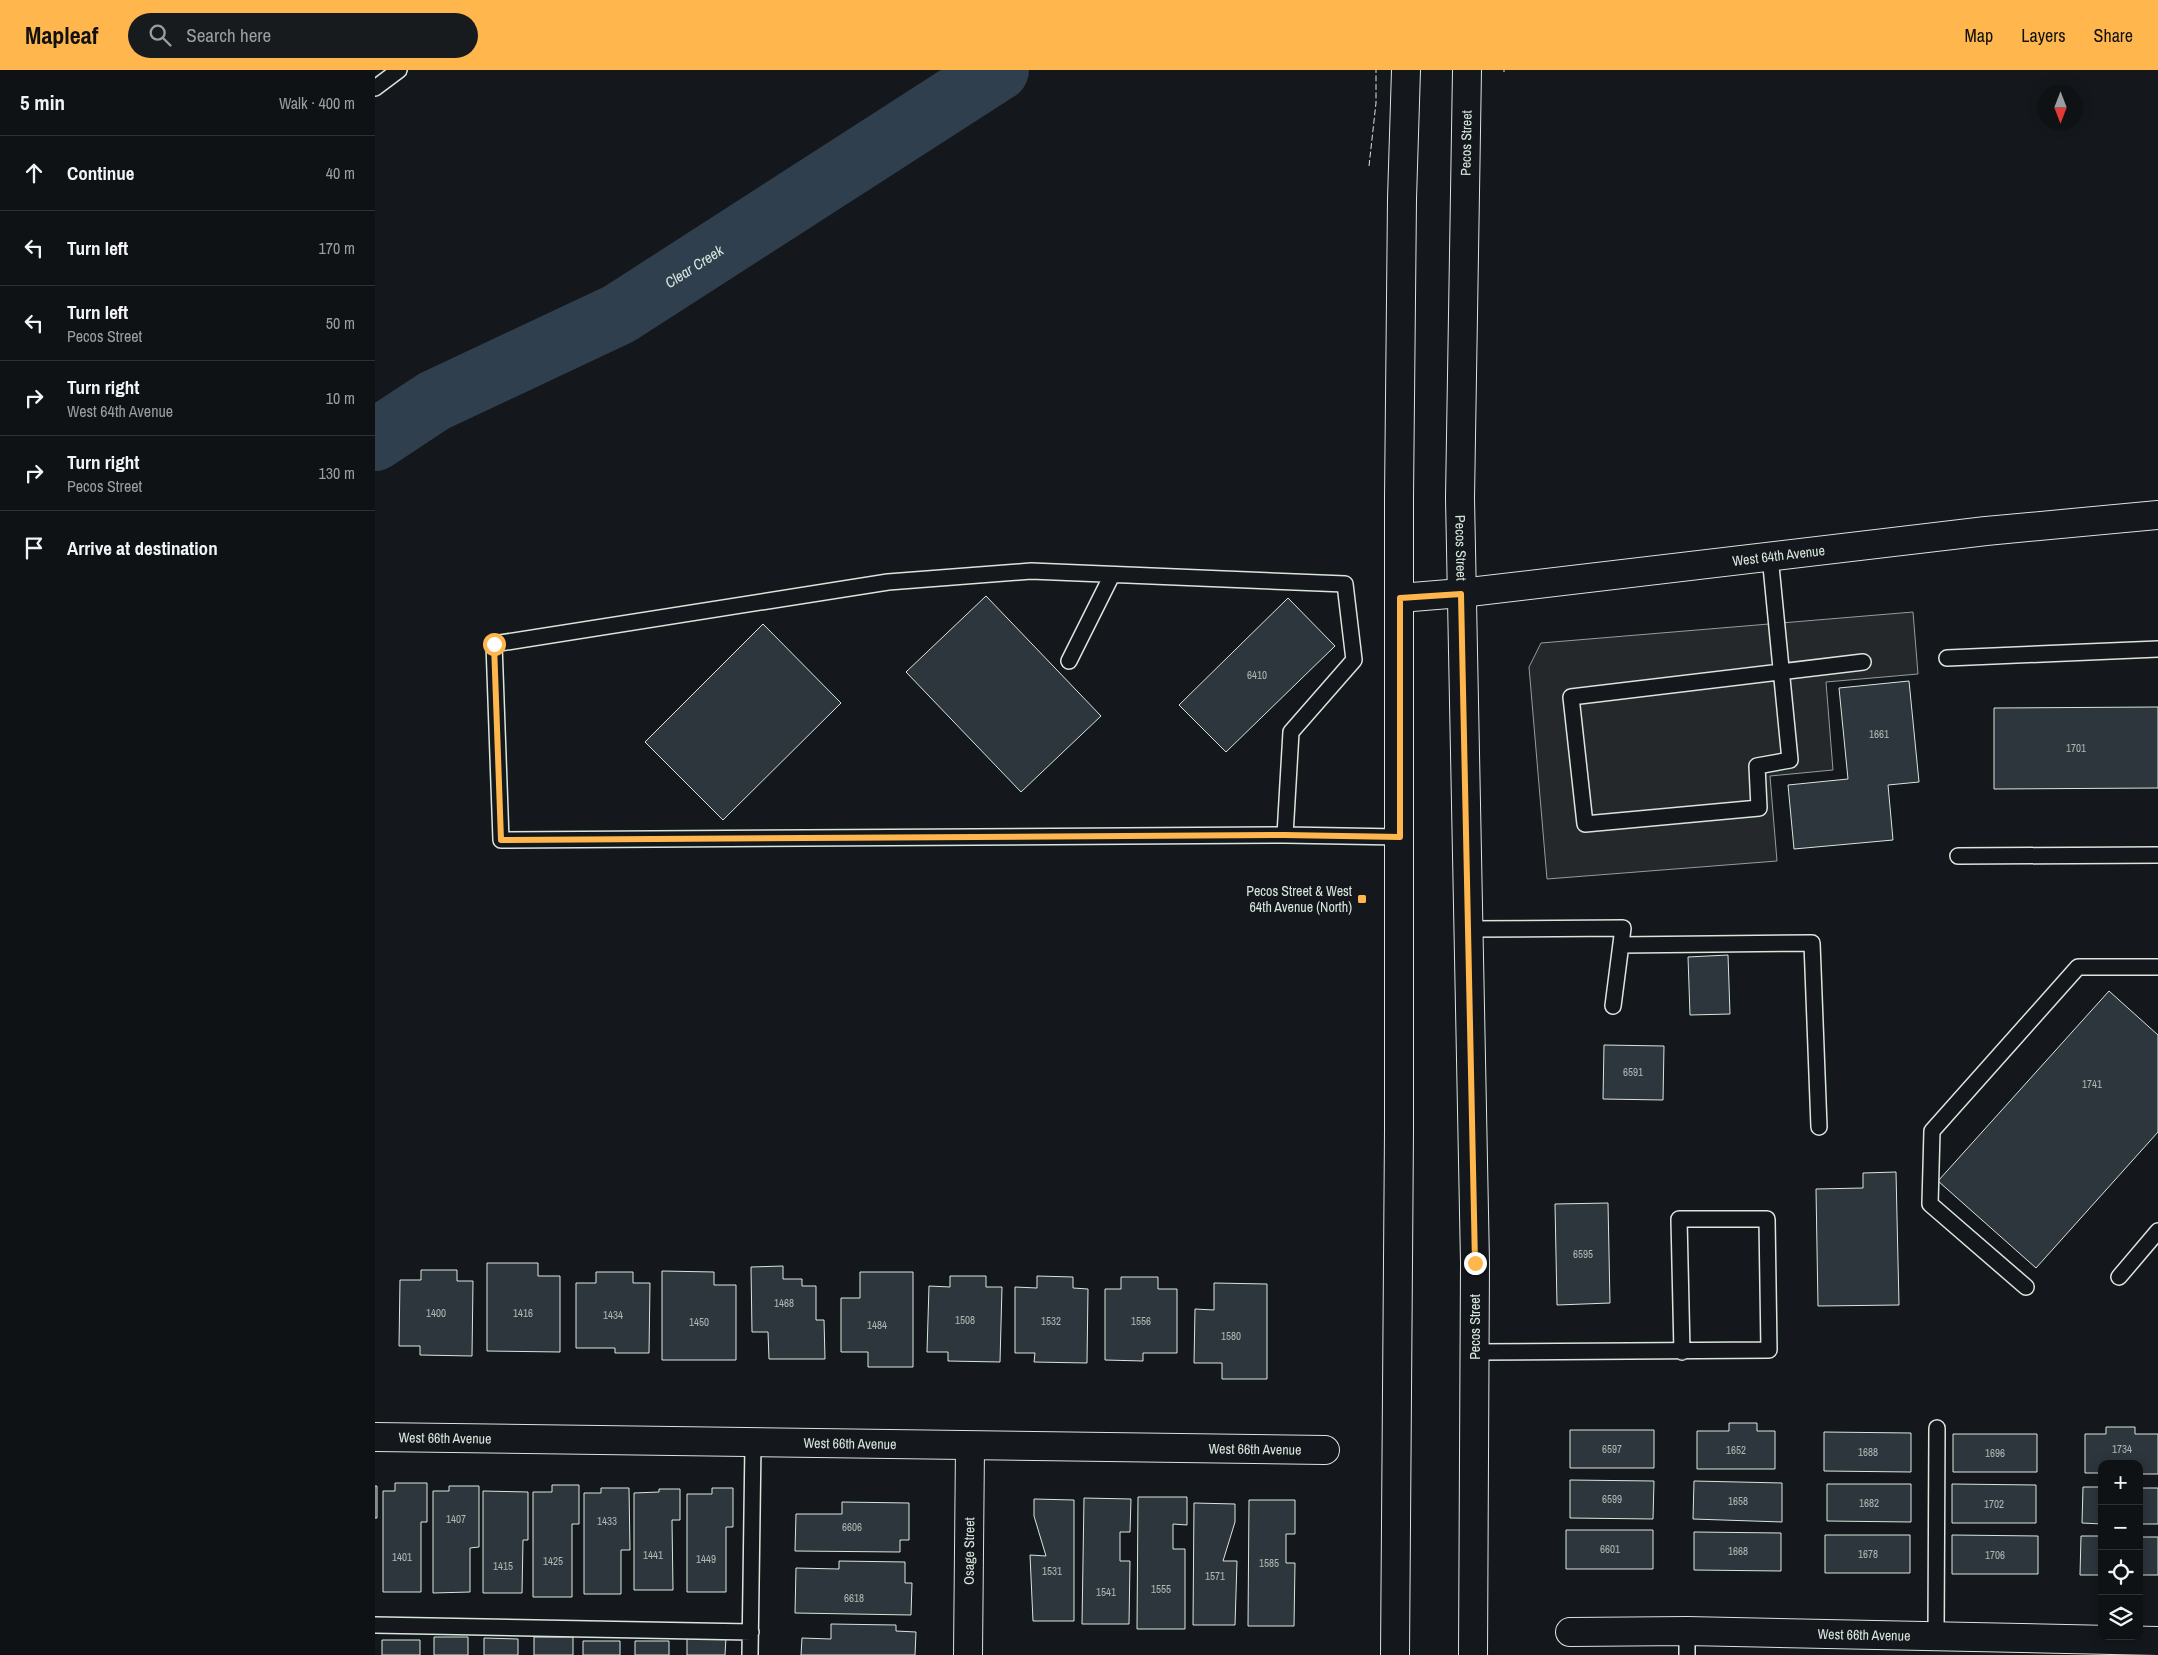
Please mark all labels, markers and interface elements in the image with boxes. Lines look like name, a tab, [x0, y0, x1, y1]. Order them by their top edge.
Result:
search box	[128, 13, 478, 58]
text: Mapleaf	[25, 19, 98, 51]
icon: search	[146, 21, 174, 49]
text: Search here	[186, 22, 271, 48]
text: Map	[1965, 23, 1993, 48]
text: Layers	[2021, 23, 2066, 48]
text: Share	[2094, 23, 2133, 48]
north arrow	[2038, 85, 2083, 130]
text: 5 min	[20, 88, 65, 117]
text: Walk · 400 m	[279, 92, 355, 114]
street label: Pecos Street	[1456, 110, 1476, 176]
icon: ahead	[20, 159, 48, 187]
text: Continue	[67, 160, 135, 186]
text: 40 m	[326, 162, 355, 184]
icon: left	[20, 234, 48, 262]
text: Turn left	[67, 235, 128, 261]
text: 170 m	[319, 237, 355, 259]
water label: Clear Creek	[660, 239, 728, 293]
text: Turn left	[67, 299, 128, 325]
icon: left	[20, 309, 48, 337]
text: 50 m	[326, 312, 355, 334]
text: Pecos Street	[67, 325, 142, 347]
text: Turn right	[67, 374, 139, 400]
icon: right	[20, 384, 48, 412]
text: 10 m	[326, 387, 355, 409]
text: West 64th Avenue	[67, 400, 173, 422]
text: Turn right	[67, 449, 139, 475]
icon: right	[20, 459, 48, 487]
text: 130 m	[319, 462, 355, 484]
text: Pecos Street	[67, 475, 142, 497]
street label: Pecos Street	[1451, 515, 1471, 581]
icon: arrive	[20, 534, 48, 562]
text: Arrive at destination	[67, 535, 218, 561]
street label: West 64th Avenue	[1731, 541, 1826, 570]
route start	[483, 633, 506, 656]
house number: 6410	[1247, 668, 1267, 682]
house number: 1661	[1869, 727, 1889, 741]
house number: 1701	[2066, 741, 2086, 755]
place label: Pecos Street & West 64th Avenue (North)	[1246, 882, 1352, 916]
marker: Pecos Street & West 64th Avenue (North)	[1356, 893, 1368, 905]
house number: 6591	[1623, 1065, 1643, 1079]
house number: 1741	[2082, 1077, 2102, 1091]
house number: 6595	[1573, 1247, 1593, 1261]
route end	[1464, 1252, 1487, 1275]
street label: Pecos Street	[1466, 1294, 1484, 1360]
house number: 1468	[774, 1296, 794, 1310]
house number: 1400	[426, 1306, 446, 1320]
house number: 1416	[513, 1306, 533, 1320]
house number: 1434	[603, 1308, 623, 1322]
house number: 1508	[955, 1313, 975, 1327]
house number: 1532	[1041, 1314, 1061, 1328]
house number: 1556	[1131, 1314, 1151, 1328]
house number: 1450	[689, 1315, 709, 1329]
house number: 1484	[867, 1318, 887, 1332]
house number: 1580	[1221, 1329, 1241, 1343]
street label: West 66th Avenue	[398, 1428, 492, 1448]
street label: West 66th Avenue	[803, 1434, 897, 1453]
street label: West 66th Avenue	[1208, 1439, 1301, 1459]
house number: 6597	[1602, 1442, 1622, 1456]
house number: 1734	[2112, 1442, 2132, 1456]
house number: 1652	[1726, 1443, 1746, 1457]
house number: 1688	[1858, 1445, 1878, 1459]
house number: 1696	[1985, 1446, 2005, 1460]
map controls	[2098, 1460, 2143, 1640]
button: +	[2098, 1460, 2143, 1505]
house number: 6599	[1602, 1492, 1622, 1506]
house number: 1658	[1728, 1494, 1748, 1508]
house number: 1682	[1859, 1496, 1879, 1510]
house number: 1702	[1984, 1497, 2004, 1511]
button: −	[2098, 1505, 2143, 1550]
house number: 1407	[446, 1512, 466, 1526]
house number: 1433	[597, 1514, 617, 1528]
street label: Osage Street	[960, 1517, 978, 1585]
house number: 6606	[842, 1520, 862, 1534]
house number: 6601	[1600, 1542, 1620, 1556]
house number: 1668	[1728, 1544, 1748, 1558]
house number: 1678	[1858, 1547, 1878, 1561]
house number: 1441	[643, 1548, 663, 1562]
house number: 1706	[1985, 1548, 2005, 1562]
house number: 1401	[392, 1550, 412, 1564]
button: locate	[2098, 1550, 2143, 1595]
house number: 1449	[696, 1552, 716, 1566]
house number: 1425	[543, 1554, 563, 1568]
house number: 1585	[1259, 1556, 1279, 1570]
house number: 1415	[493, 1559, 513, 1573]
house number: 1531	[1042, 1564, 1062, 1578]
house number: 1571	[1205, 1569, 1225, 1583]
house number: 1555	[1151, 1582, 1171, 1596]
house number: 1541	[1096, 1585, 1116, 1599]
house number: 6618	[844, 1591, 864, 1605]
button: layers	[2098, 1595, 2143, 1640]
street label: West 66th Avenue	[1817, 1625, 1911, 1645]

